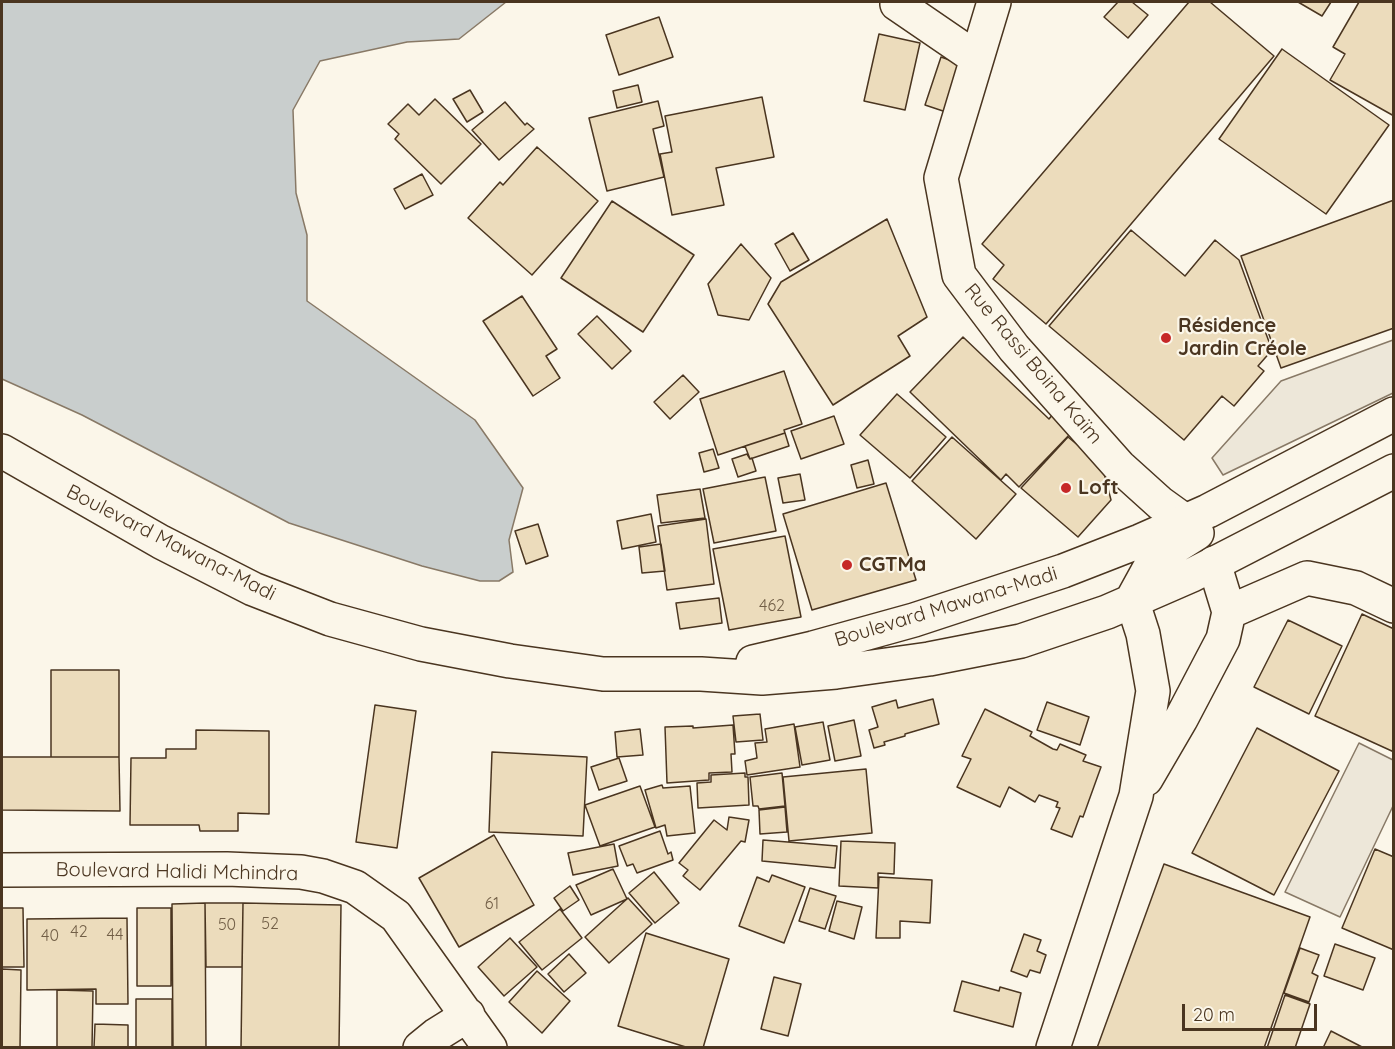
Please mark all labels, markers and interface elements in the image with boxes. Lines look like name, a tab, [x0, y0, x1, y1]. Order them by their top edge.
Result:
street label: Rue Rassi Boina Kaïm	[959, 279, 1107, 449]
place label: Résidence Jardin Créole	[1178, 314, 1307, 361]
marker: Résidence Jardin Créole	[1159, 331, 1173, 345]
place label: Loft	[1078, 476, 1119, 500]
street label: Boulevard Mawana-Madi	[62, 480, 280, 606]
marker: Loft	[1059, 481, 1073, 495]
place label: CGTMa	[859, 553, 926, 577]
marker: CGTMa	[840, 558, 854, 572]
street label: Boulevard Mawana-Madi	[832, 562, 1060, 652]
house number: 462	[759, 596, 785, 616]
street label: Boulevard Halidi Mchindra	[55, 858, 299, 886]
house number: 61	[485, 894, 499, 914]
house number: 52	[261, 914, 279, 934]
house number: 50	[218, 915, 236, 935]
house number: 42	[70, 922, 88, 942]
house number: 44	[107, 925, 123, 945]
house number: 40	[41, 926, 59, 946]
scale bar	[1185, 992, 1320, 1030]
text: 20 m	[1193, 1003, 1235, 1026]

